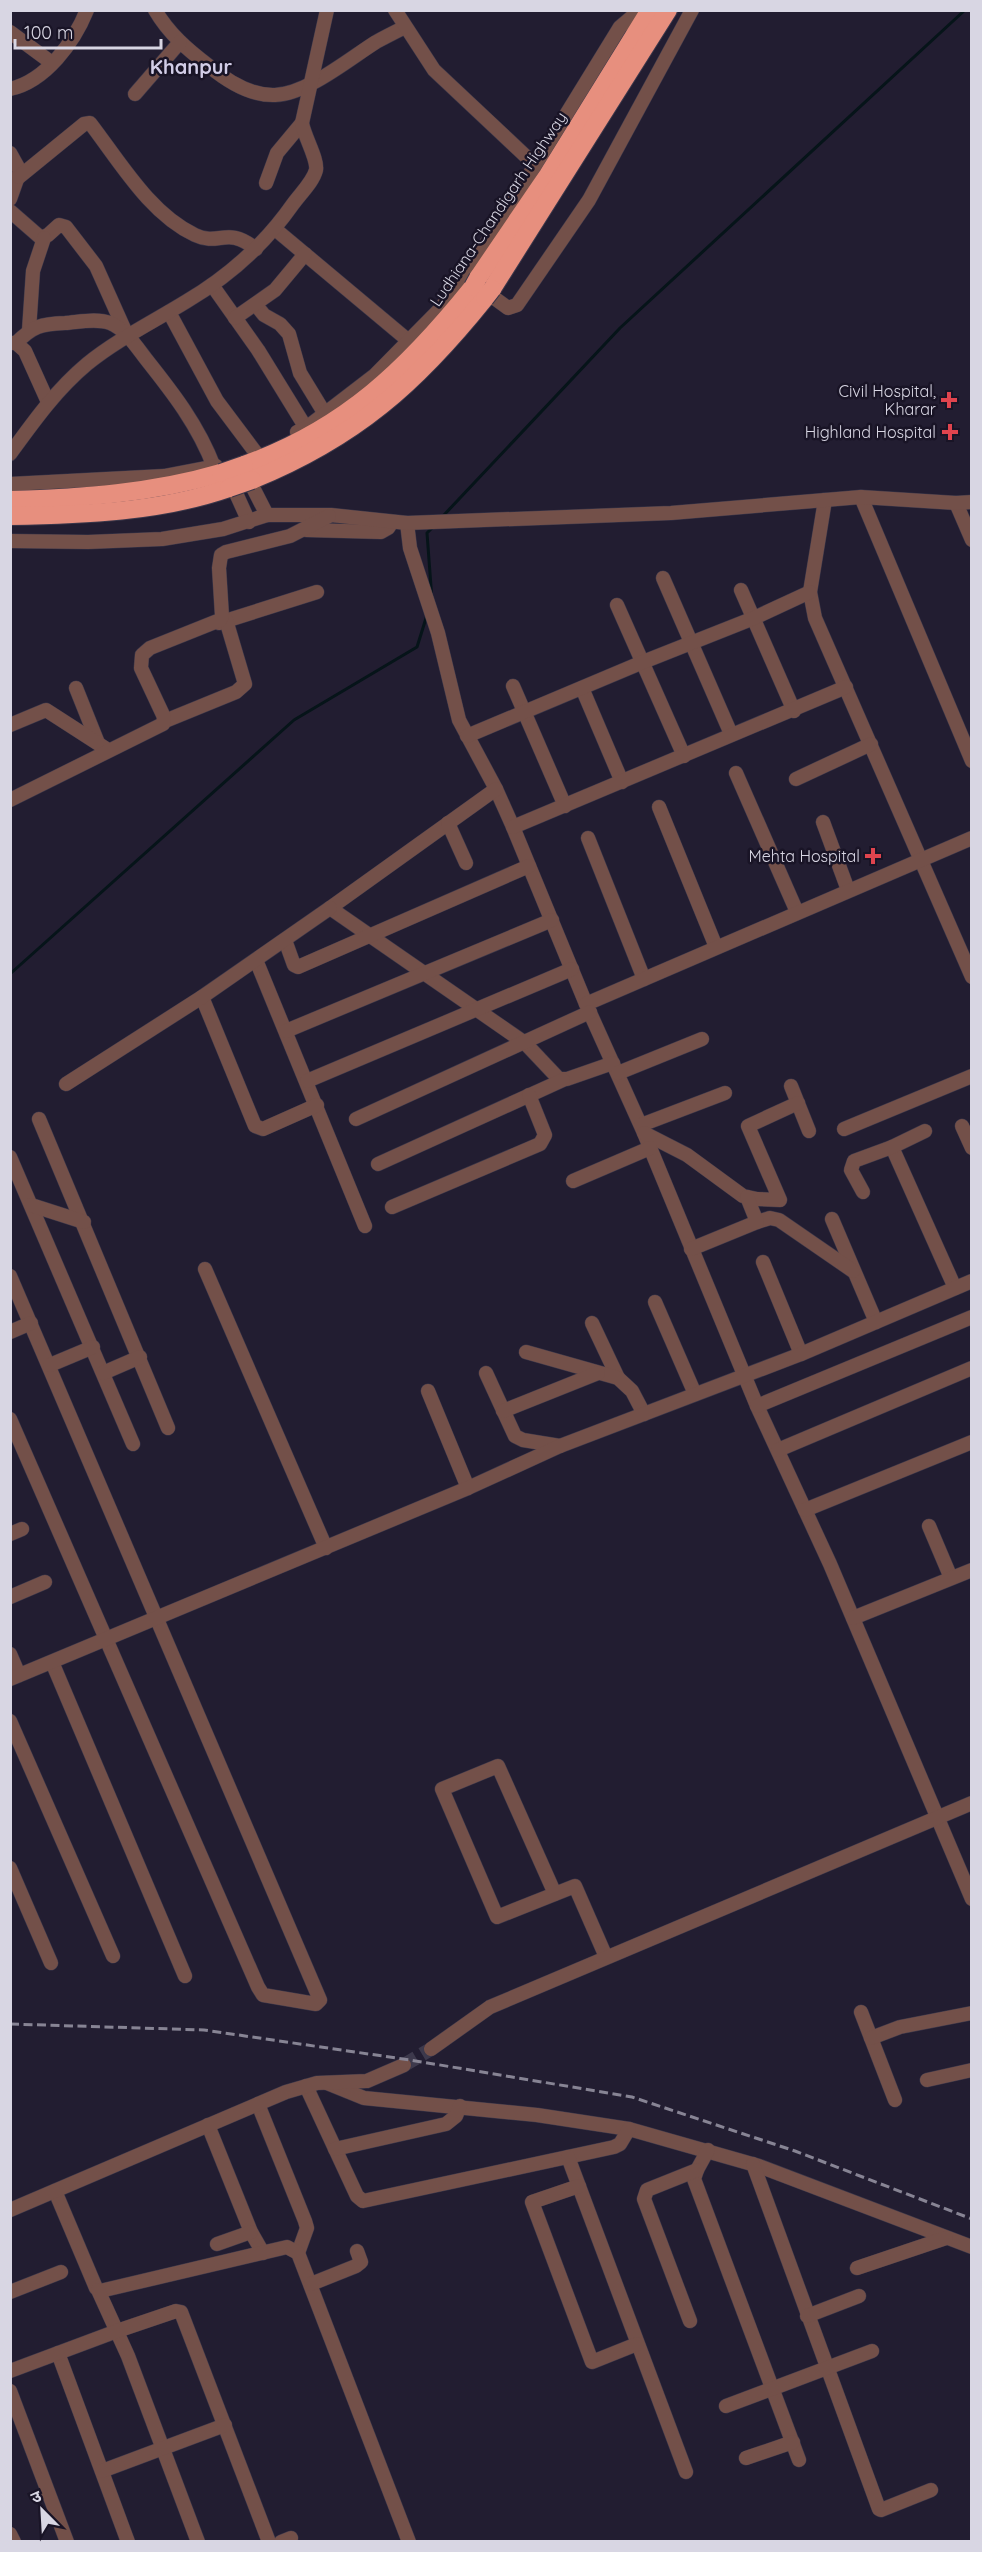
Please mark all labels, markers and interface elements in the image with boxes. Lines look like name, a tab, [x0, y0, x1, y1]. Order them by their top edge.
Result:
scale bar	[15, 12, 160, 50]
text: 100 m	[24, 21, 73, 44]
district label: Khanpur	[150, 54, 232, 79]
street label: Ludhiana-Chandigarh Highway	[425, 108, 571, 310]
place label: Civil Hospital, Kharar	[838, 381, 936, 419]
marker: Civil Hospital, Kharar	[940, 391, 958, 409]
place label: Highland Hospital	[805, 422, 936, 442]
marker: Highland Hospital	[941, 423, 959, 441]
place label: Mehta Hospital	[749, 846, 860, 866]
marker: Mehta Hospital	[864, 847, 882, 865]
north arrow	[12, 2480, 72, 2540]
text: उ	[28, 2485, 45, 2507]

